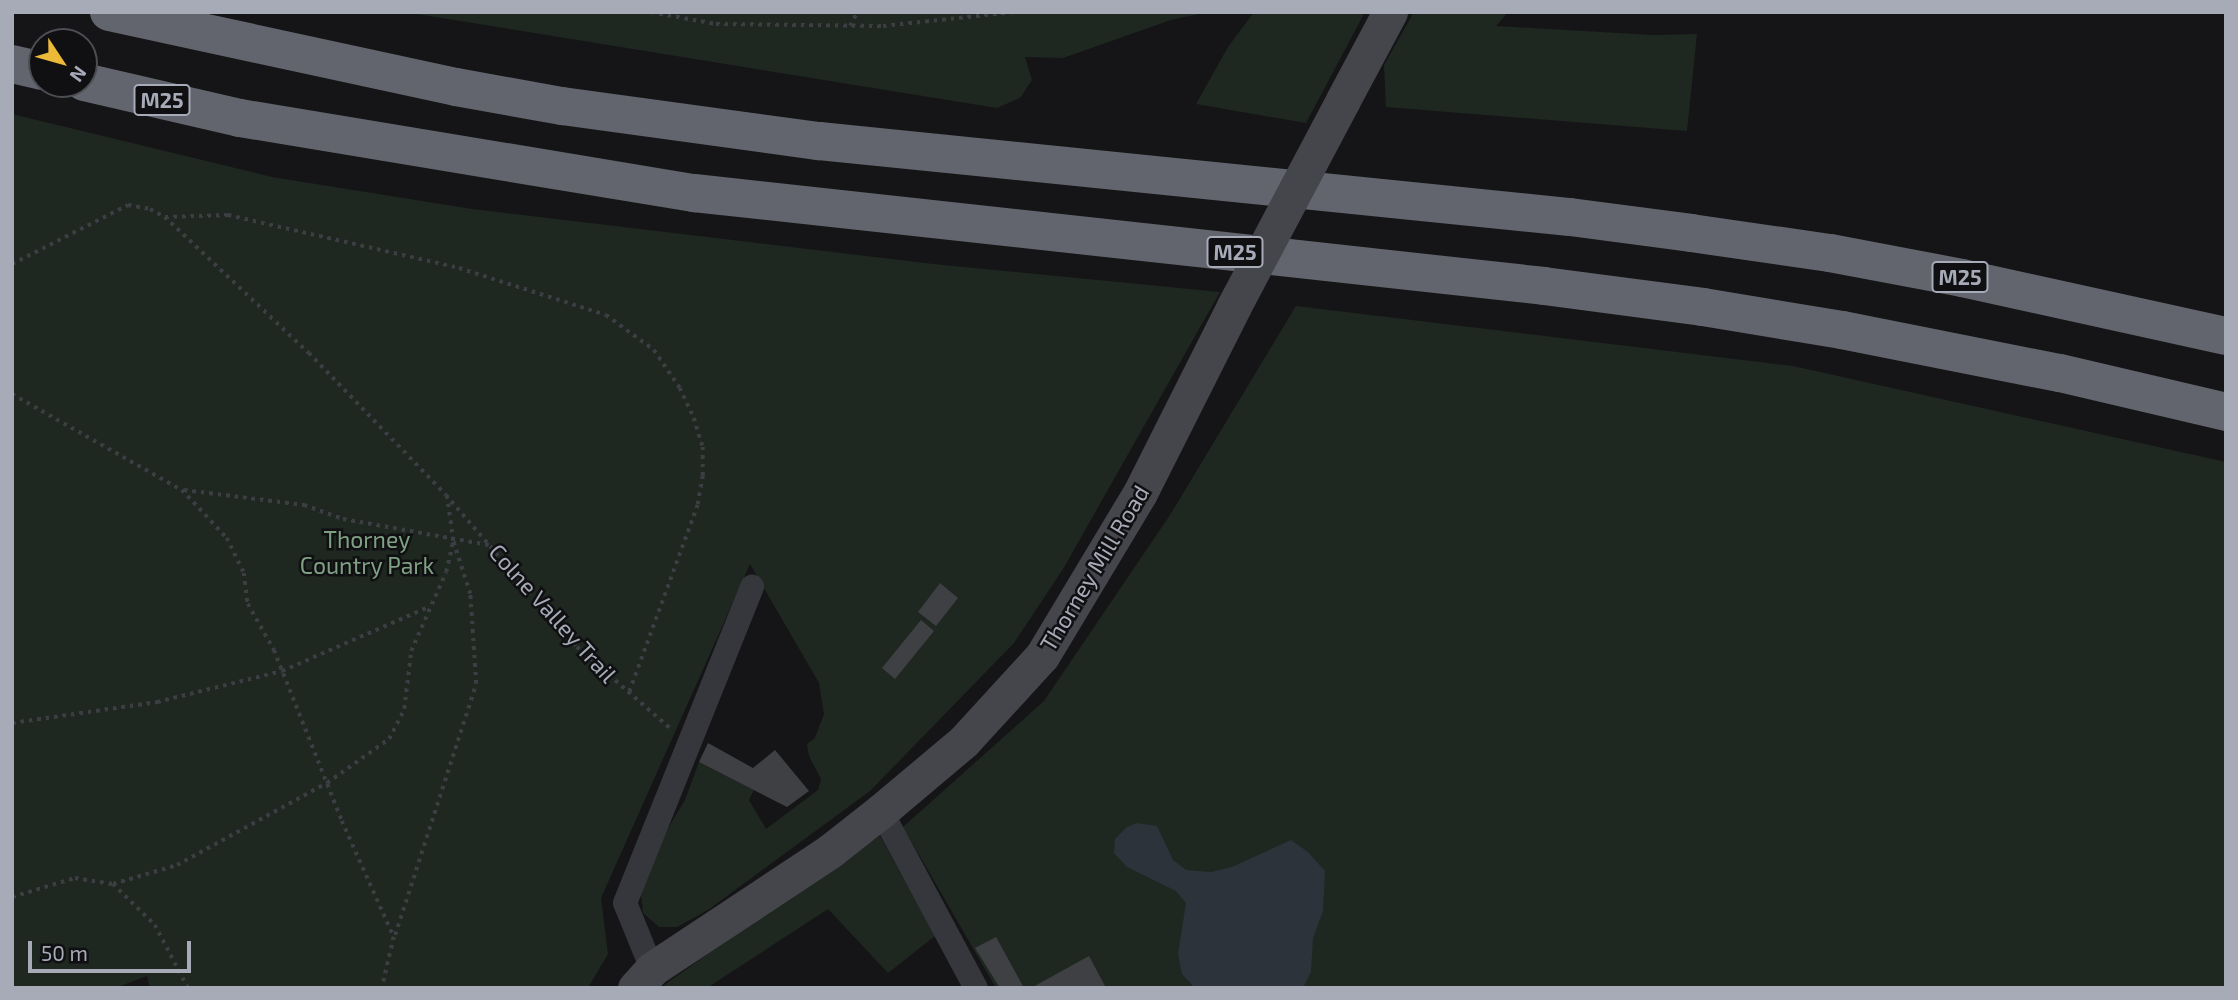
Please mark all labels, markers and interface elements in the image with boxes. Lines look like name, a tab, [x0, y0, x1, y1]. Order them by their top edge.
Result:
north arrow	[28, 28, 98, 98]
text: N	[65, 62, 92, 87]
road number: M25	[132, 82, 192, 118]
road number: M25	[1205, 234, 1265, 270]
road number: M25	[1930, 260, 1990, 294]
street label: Thorney Mill Road	[1033, 480, 1155, 656]
park label: Thorney Country Park	[300, 525, 434, 579]
street label: Colne Valley Trail	[483, 537, 623, 689]
scale bar	[32, 926, 194, 970]
text: 50 m	[41, 940, 88, 965]

